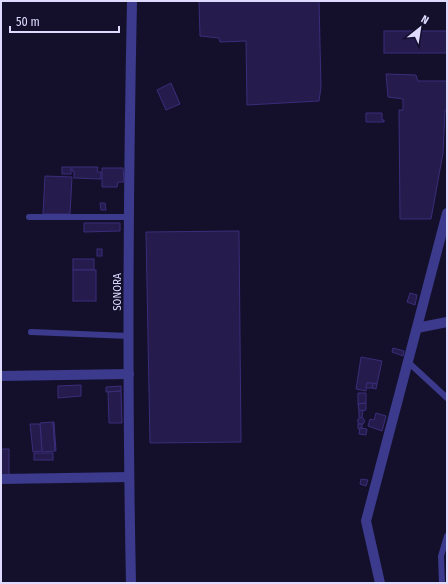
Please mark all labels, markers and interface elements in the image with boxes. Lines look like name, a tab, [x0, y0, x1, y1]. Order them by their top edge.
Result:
scale bar	[10, 8, 119, 34]
north arrow	[400, 8, 440, 48]
text: N	[419, 12, 431, 27]
text: 50 m	[16, 15, 40, 29]
street label: SONORA	[111, 273, 124, 311]

